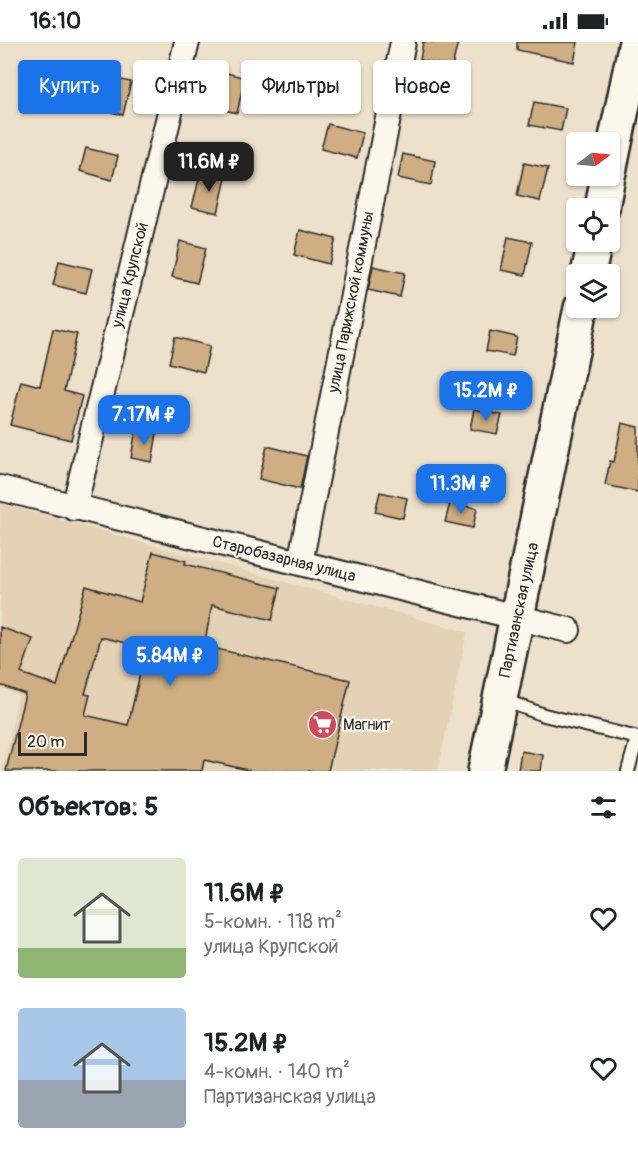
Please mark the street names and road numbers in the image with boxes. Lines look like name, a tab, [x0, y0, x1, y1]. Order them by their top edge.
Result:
street label: улица Парижской коммуны	[323, 210, 378, 395]
street label: улица Крупской	[107, 220, 153, 331]
street label: Старобазарная улица	[210, 532, 358, 586]
street label: Партизанская улица	[495, 541, 543, 679]

